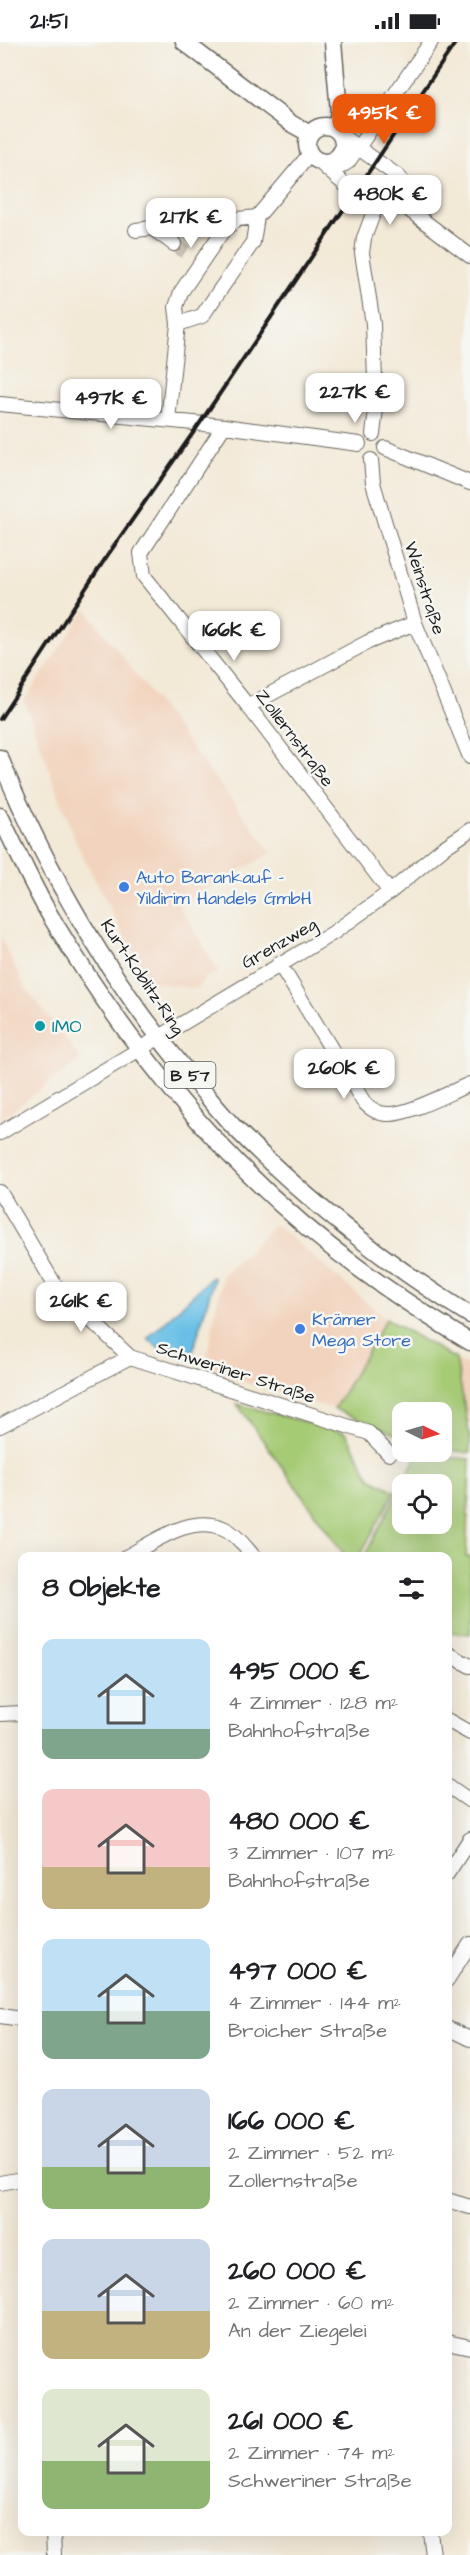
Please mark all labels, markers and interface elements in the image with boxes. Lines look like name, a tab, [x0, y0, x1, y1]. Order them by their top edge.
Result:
text: 21:51	[30, 6, 67, 37]
pin: 495K €	[335, 94, 433, 145]
text: 495K €	[346, 99, 422, 127]
pin: 480K €	[341, 175, 439, 226]
text: 480K €	[352, 180, 428, 208]
pin: 217K €	[142, 198, 240, 249]
text: 217K €	[160, 203, 222, 231]
pin: 227K €	[306, 373, 404, 424]
text: 227K €	[319, 378, 391, 406]
pin: 497K €	[62, 379, 160, 430]
text: 497K €	[74, 384, 148, 412]
street label: Weinstraße	[398, 538, 451, 638]
pin: 166K €	[185, 611, 283, 662]
text: 166K €	[202, 616, 266, 644]
street label: Zollernstraße	[250, 684, 340, 793]
place label: Auto Barankauf - Yildirim Handels GmbH	[136, 865, 312, 911]
marker: Auto Barankauf - Yildirim Handels GmbH	[117, 880, 131, 894]
street label: Grenzweg	[237, 912, 322, 976]
street label: Kurt-Koblitz-Ring	[94, 914, 191, 1041]
place label: IMO	[52, 1014, 82, 1039]
marker: IMO	[33, 1019, 47, 1033]
pin: 260K €	[295, 1049, 393, 1100]
text: 260K €	[308, 1054, 380, 1082]
road number: B 57	[164, 1062, 216, 1088]
pin: 261K €	[32, 1282, 130, 1333]
text: 261K €	[50, 1287, 112, 1315]
place label: Krämer Mega Store	[312, 1307, 411, 1354]
marker: Krämer Mega Store	[293, 1322, 307, 1336]
street label: Schweriner Straße	[153, 1335, 318, 1410]
north arrow	[392, 1402, 452, 1462]
map controls	[392, 1402, 452, 1534]
button: locate	[392, 1474, 452, 1534]
text: 8 Objekte	[42, 1570, 161, 1606]
icon: filters	[395, 1572, 428, 1605]
text: 495 000 €	[228, 1653, 370, 1689]
icon: home	[90, 1663, 162, 1735]
text: 4 Zimmer · 128 m²	[228, 1689, 398, 1717]
text: Bahnhofstraße	[228, 1717, 370, 1745]
text: 480 000 €	[228, 1803, 370, 1839]
icon: home	[90, 1813, 162, 1885]
text: 3 Zimmer · 107 m²	[228, 1839, 395, 1867]
text: Bahnhofstraße	[228, 1867, 370, 1895]
text: 497 000 €	[228, 1953, 367, 1989]
icon: home	[90, 1963, 162, 2035]
text: 4 Zimmer · 144 m²	[228, 1989, 401, 2017]
text: Broicher Straße	[228, 2017, 387, 2045]
text: 166 000 €	[228, 2103, 355, 2139]
icon: home	[90, 2113, 162, 2185]
text: 2 Zimmer · 52 m²	[228, 2139, 395, 2167]
text: Zollernstraße	[228, 2167, 357, 2195]
text: 260 000 €	[228, 2253, 366, 2289]
icon: home	[90, 2263, 162, 2335]
text: 2 Zimmer · 60 m²	[228, 2289, 394, 2317]
text: An der Ziegelei	[228, 2317, 367, 2345]
text: 261 000 €	[228, 2403, 353, 2439]
icon: home	[90, 2413, 162, 2485]
text: 2 Zimmer · 74 m²	[228, 2439, 395, 2467]
text: Schweriner Straße	[228, 2467, 412, 2495]

